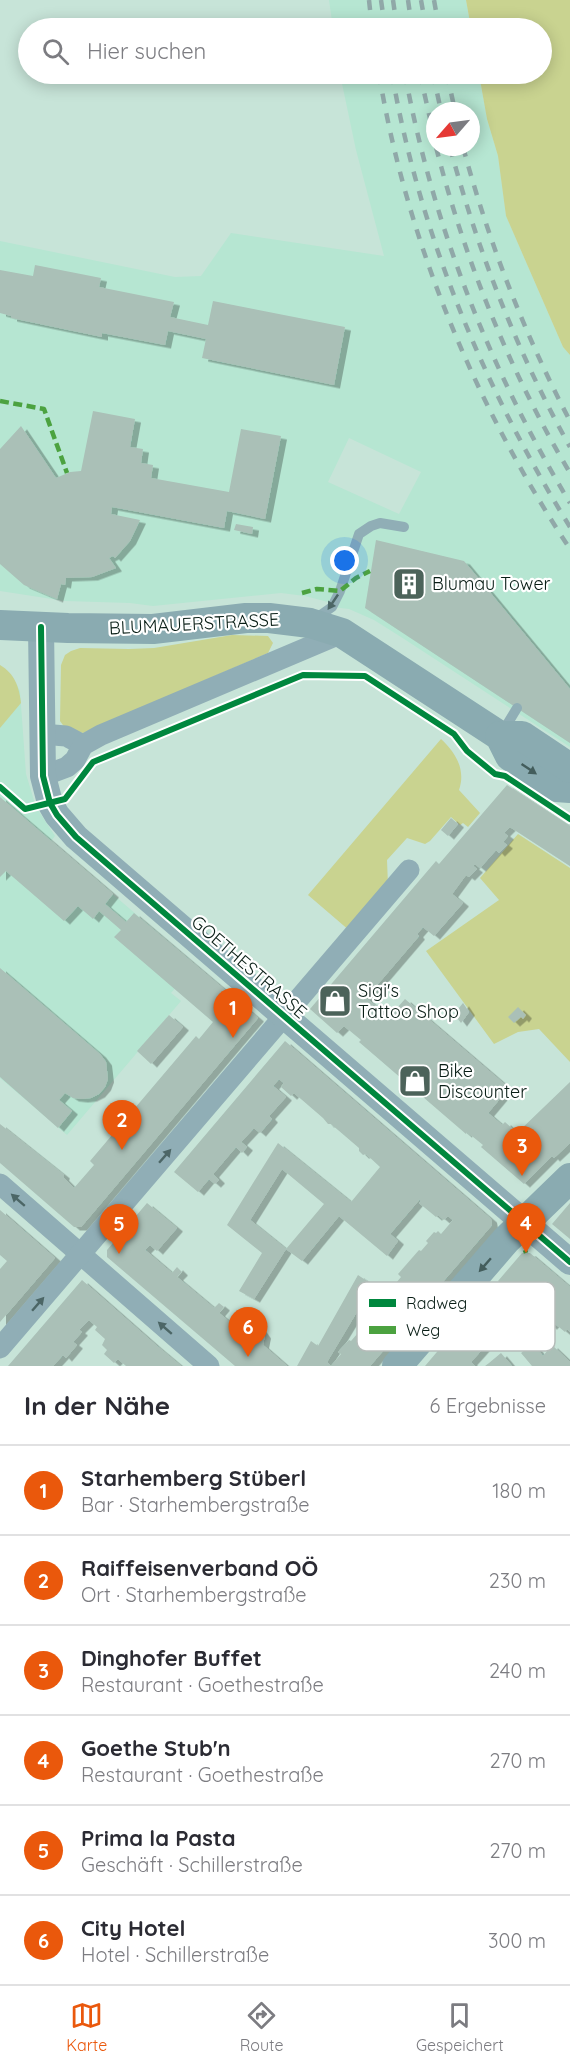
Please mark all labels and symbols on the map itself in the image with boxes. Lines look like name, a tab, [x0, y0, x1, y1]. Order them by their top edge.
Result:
north arrow	[426, 102, 480, 156]
your location	[330, 546, 359, 575]
building icon: Blumau Tower	[391, 566, 427, 602]
place label: Blumau Tower	[432, 572, 551, 595]
one-way arrow	[327, 594, 339, 610]
street label: BLUMAUERSTRASSE	[108, 608, 280, 639]
one-way arrow	[521, 763, 537, 775]
street label: GOETHESTRASSE	[187, 910, 312, 1023]
place label: Sigi's Tattoo Shop	[358, 979, 459, 1023]
shop icon: Sigi's Tattoo Shop	[317, 983, 353, 1019]
pin: 1	[214, 988, 252, 1038]
place label: Bike Discounter	[438, 1059, 527, 1103]
shop icon: Bike Discounter	[397, 1063, 433, 1099]
pin: 2	[102, 1100, 142, 1150]
pin: 3	[502, 1126, 542, 1176]
one-way arrow	[158, 1149, 171, 1164]
one-way arrow	[10, 1193, 26, 1206]
pin: 5	[100, 1204, 138, 1254]
pin: 4	[506, 1204, 546, 1253]
one-way arrow	[479, 1257, 492, 1272]
legend	[357, 1282, 555, 1351]
text: Radweg	[406, 1293, 467, 1313]
one-way arrow	[31, 1297, 44, 1312]
pin: 6	[228, 1308, 268, 1357]
text: Weg	[406, 1320, 440, 1340]
one-way arrow	[157, 1321, 173, 1334]

